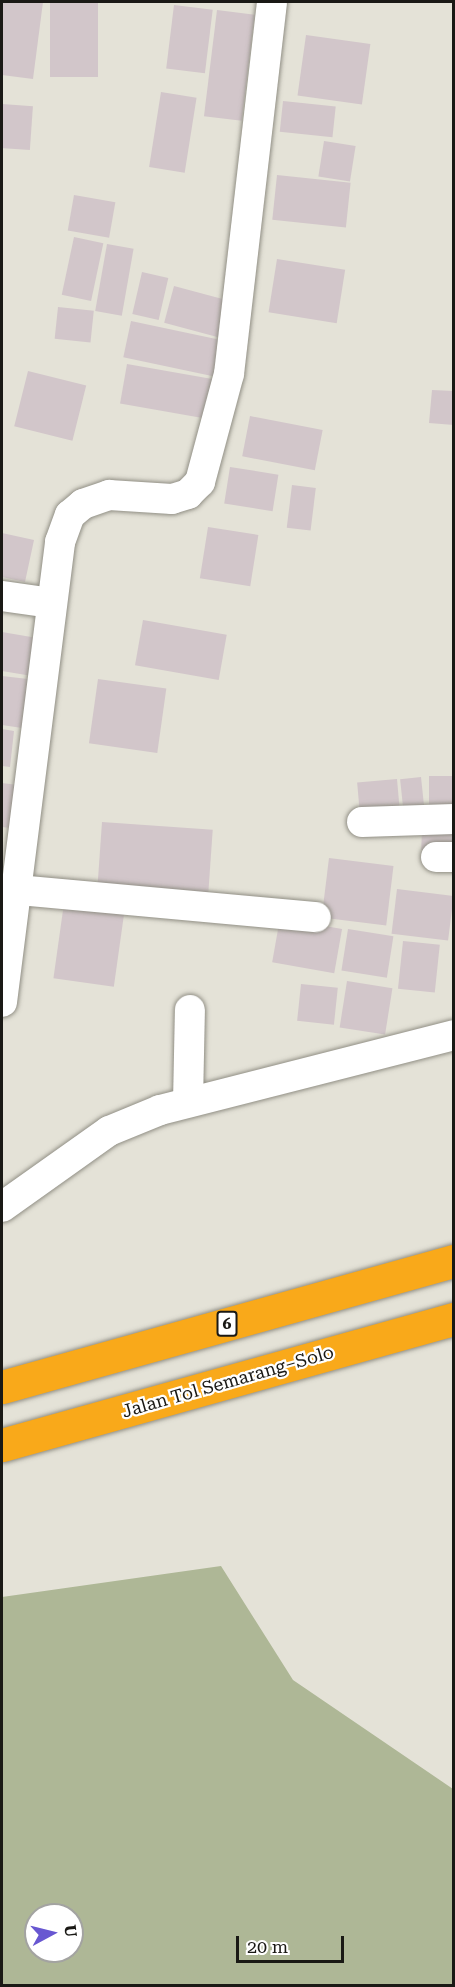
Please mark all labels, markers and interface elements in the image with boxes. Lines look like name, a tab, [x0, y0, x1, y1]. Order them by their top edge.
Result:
road number: 6	[216, 1311, 238, 1337]
street label: Jalan Tol Semarang–Solo	[120, 1341, 336, 1423]
north arrow	[24, 1903, 84, 1963]
text: U	[60, 1924, 81, 1938]
scale bar	[239, 1924, 347, 1962]
text: 20 m	[247, 1936, 288, 1957]

